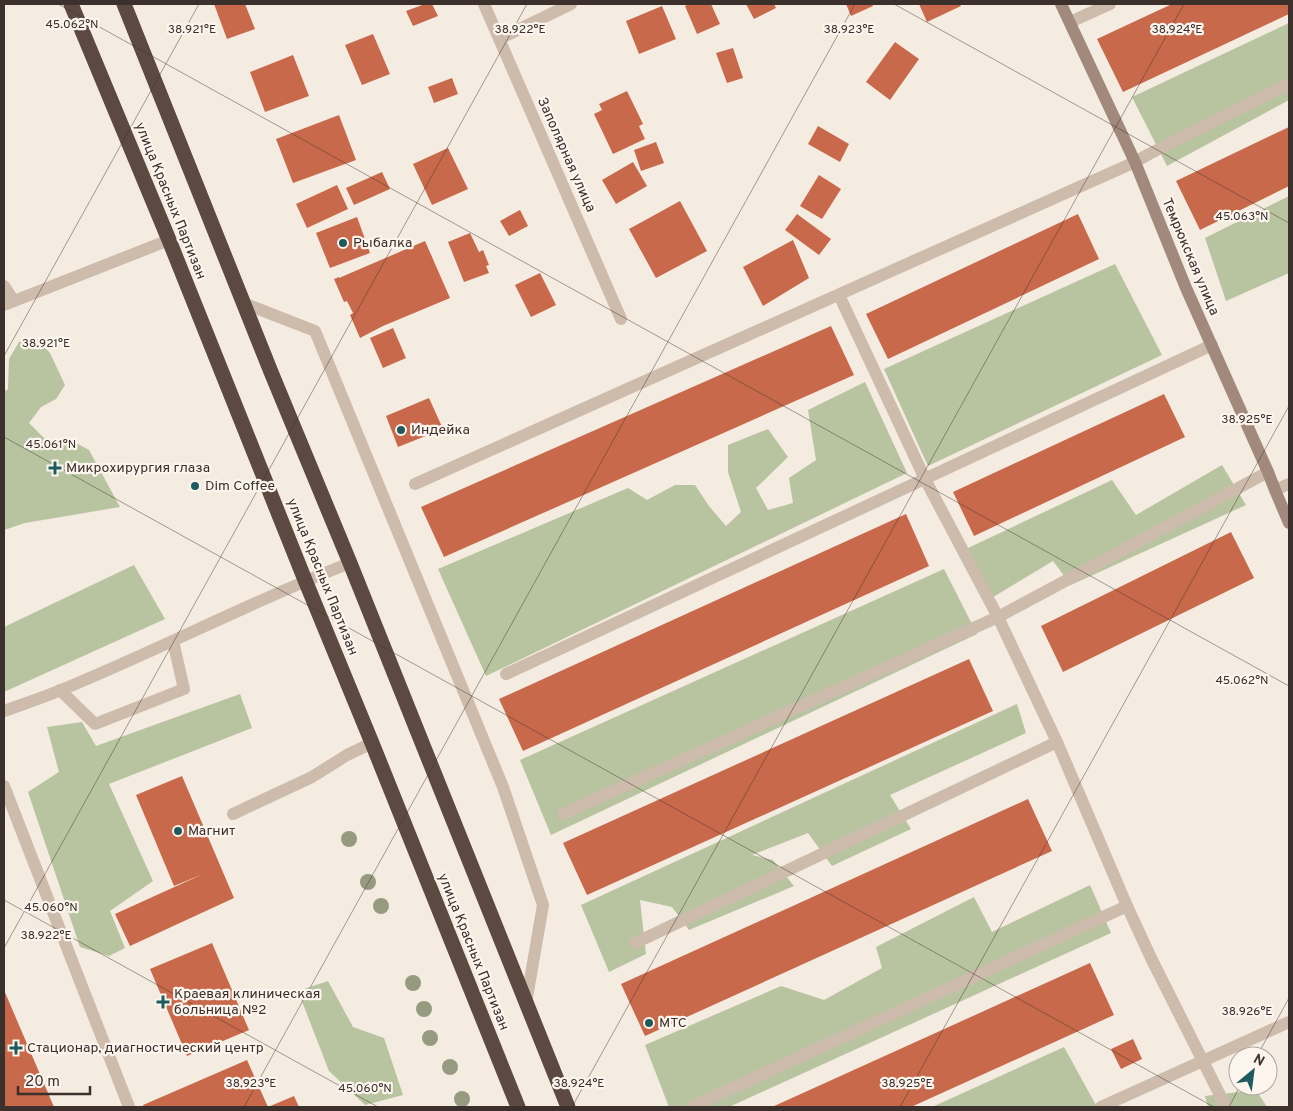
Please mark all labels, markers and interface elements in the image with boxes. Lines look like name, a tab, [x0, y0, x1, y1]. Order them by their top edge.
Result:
text: 45.062°N	[45, 17, 99, 33]
text: 38.921°E	[168, 22, 216, 38]
text: 38.922°E	[494, 22, 546, 38]
text: 38.923°E	[823, 22, 875, 38]
text: 38.924°E	[1151, 22, 1203, 38]
street label: Заполярная улица	[533, 95, 599, 215]
street label: улица Красных Партизан	[131, 120, 209, 282]
street label: Темрюкская улица	[1158, 196, 1222, 318]
text: 45.063°N	[1215, 209, 1269, 225]
place label: Рыбалка	[353, 235, 412, 252]
marker: Рыбалка	[337, 237, 349, 249]
text: 38.921°E	[22, 336, 70, 352]
text: 38.925°E	[1221, 412, 1273, 428]
place label: Индейка	[411, 422, 470, 439]
marker: Индейка	[395, 424, 407, 436]
text: 45.061°N	[26, 437, 76, 453]
place label: Микрохирургия глаза	[66, 460, 210, 477]
marker: Микрохирургия глаза	[48, 461, 62, 475]
place label: Dim Coffee	[205, 478, 275, 495]
marker: Dim Coffee	[189, 480, 201, 492]
street label: улица Красных Партизан	[283, 496, 361, 658]
text: 45.062°N	[1215, 673, 1269, 689]
place label: Магнит	[188, 823, 235, 840]
marker: Магнит	[172, 825, 184, 837]
street label: улица Красных Партизан	[434, 871, 512, 1033]
text: 45.060°N	[24, 900, 78, 916]
text: 38.922°E	[20, 928, 72, 944]
place label: Краевая клиническая больница №2	[174, 986, 321, 1019]
marker: Краевая клиническая больница №2	[156, 995, 170, 1009]
text: 38.926°E	[1222, 1004, 1272, 1020]
place label: МТС	[659, 1015, 687, 1032]
marker: МТС	[643, 1017, 655, 1029]
place label: Стационар, диагностический центр	[27, 1040, 264, 1057]
marker: Стационар, диагностический центр	[9, 1041, 23, 1055]
north arrow	[1228, 1046, 1278, 1096]
text: N	[1250, 1051, 1267, 1071]
scale bar	[18, 1064, 90, 1096]
text: 20 m	[25, 1073, 60, 1092]
text: 38.923°E	[225, 1076, 277, 1092]
text: 38.924°E	[553, 1076, 605, 1092]
text: 38.925°E	[881, 1076, 933, 1092]
text: 45.060°N	[338, 1081, 392, 1097]

